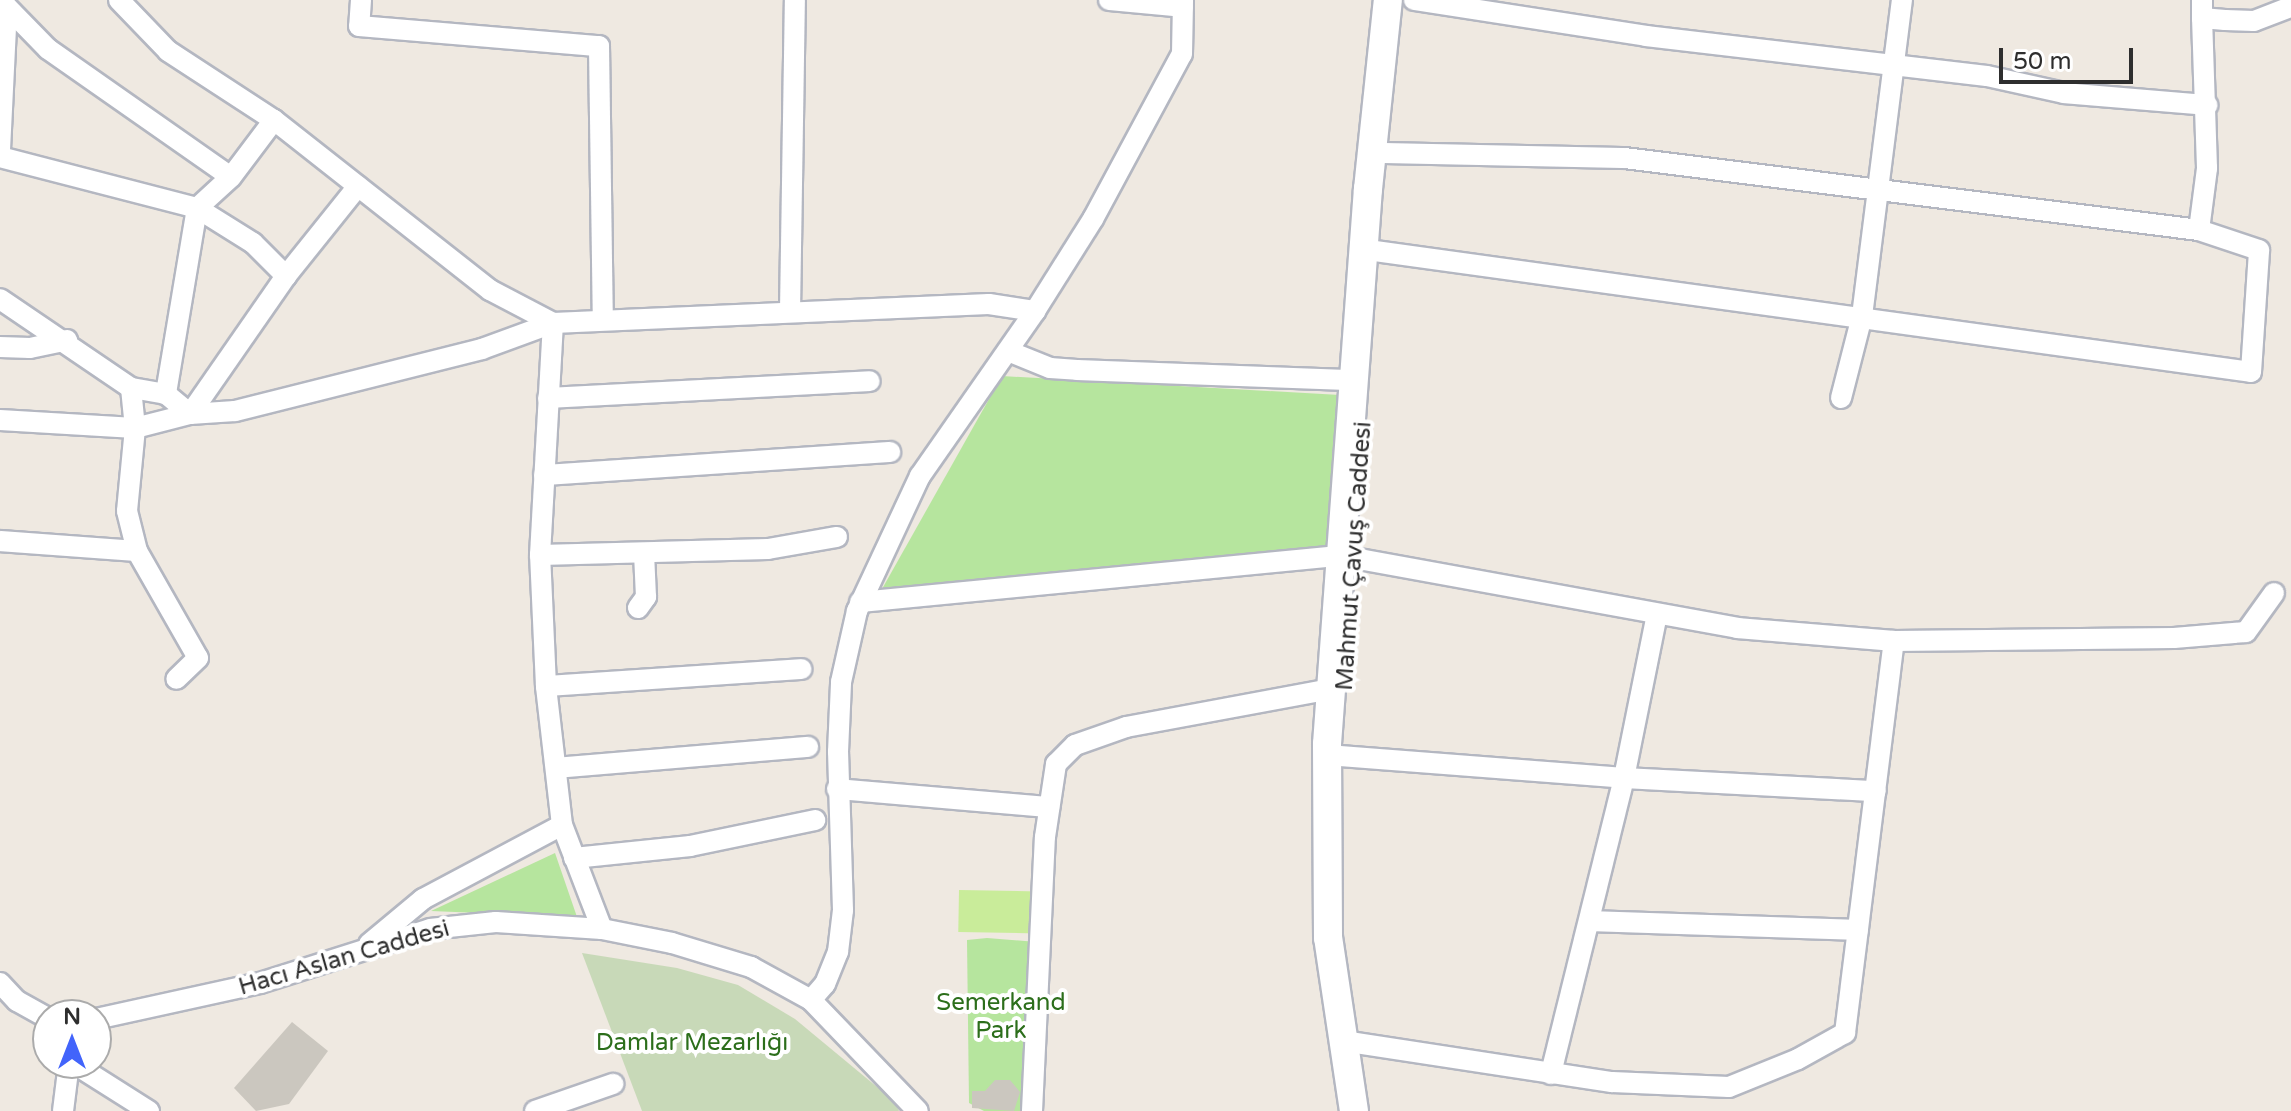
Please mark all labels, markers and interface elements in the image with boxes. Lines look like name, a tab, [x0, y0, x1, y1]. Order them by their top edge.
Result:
scale bar	[2003, 32, 2137, 82]
text: 50 m	[2013, 47, 2071, 76]
street label: Mahmut Çavuş Caddesi	[1330, 420, 1378, 692]
street label: Hacı Aslan Caddesi	[235, 914, 453, 1002]
park label: Semerkand Park	[936, 989, 1066, 1045]
north arrow	[32, 999, 112, 1079]
text: N	[63, 1004, 81, 1030]
park label: Damlar Mezarlığı	[596, 1029, 788, 1057]

